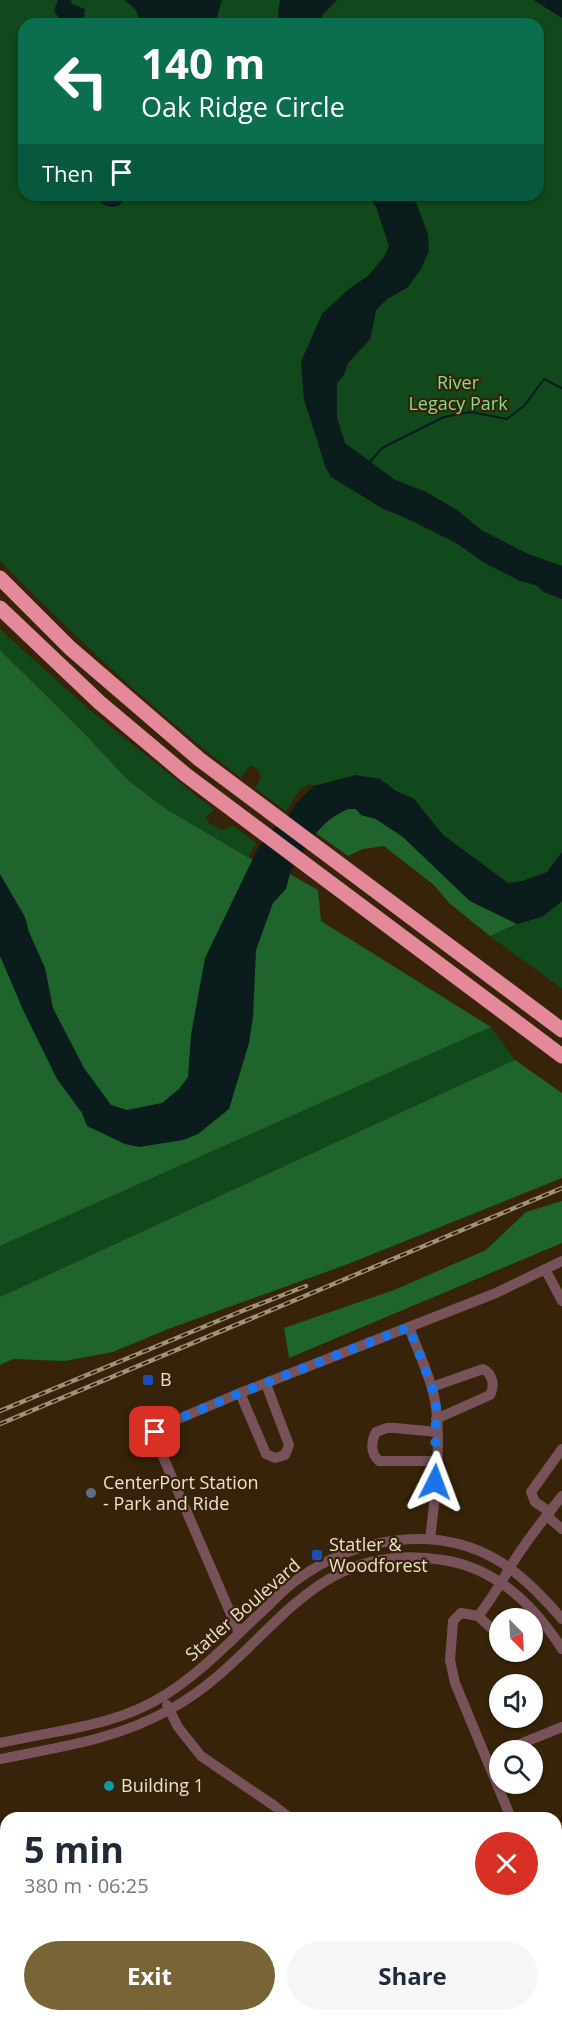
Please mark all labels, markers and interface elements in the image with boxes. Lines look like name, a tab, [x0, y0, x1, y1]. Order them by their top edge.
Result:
text: 140 m	[141, 34, 265, 91]
icon: left	[42, 42, 120, 120]
text: Oak Ridge Circle	[141, 88, 345, 125]
icon: arrive	[105, 156, 138, 189]
text: Then	[42, 158, 93, 188]
park label: River Legacy Park	[408, 370, 508, 415]
place label: B	[160, 1367, 172, 1391]
marker: B	[141, 1373, 155, 1387]
pin	[129, 1406, 180, 1457]
icon: arrive	[138, 1415, 171, 1448]
position arrow	[403, 1450, 467, 1514]
place label: CenterPort Station - Park and Ride	[103, 1470, 259, 1515]
marker: CenterPort Station - Park and Ride	[84, 1486, 98, 1500]
place label: Statler & Woodforest	[329, 1532, 428, 1577]
marker: Statler & Woodforest	[310, 1548, 324, 1562]
street label: Statler Boulevard	[180, 1553, 305, 1666]
north arrow	[489, 1608, 543, 1662]
map controls	[489, 1608, 543, 1794]
button: sound	[489, 1674, 543, 1728]
button: search	[489, 1740, 543, 1794]
place label: Building 1	[121, 1773, 204, 1797]
marker: Building 1	[102, 1779, 116, 1793]
text: 5 min	[24, 1825, 124, 1874]
button: close	[475, 1832, 538, 1895]
text: 380 m · 06:25	[24, 1872, 149, 1899]
button: Exit	[24, 1941, 275, 2010]
button: Share	[287, 1941, 538, 2010]

